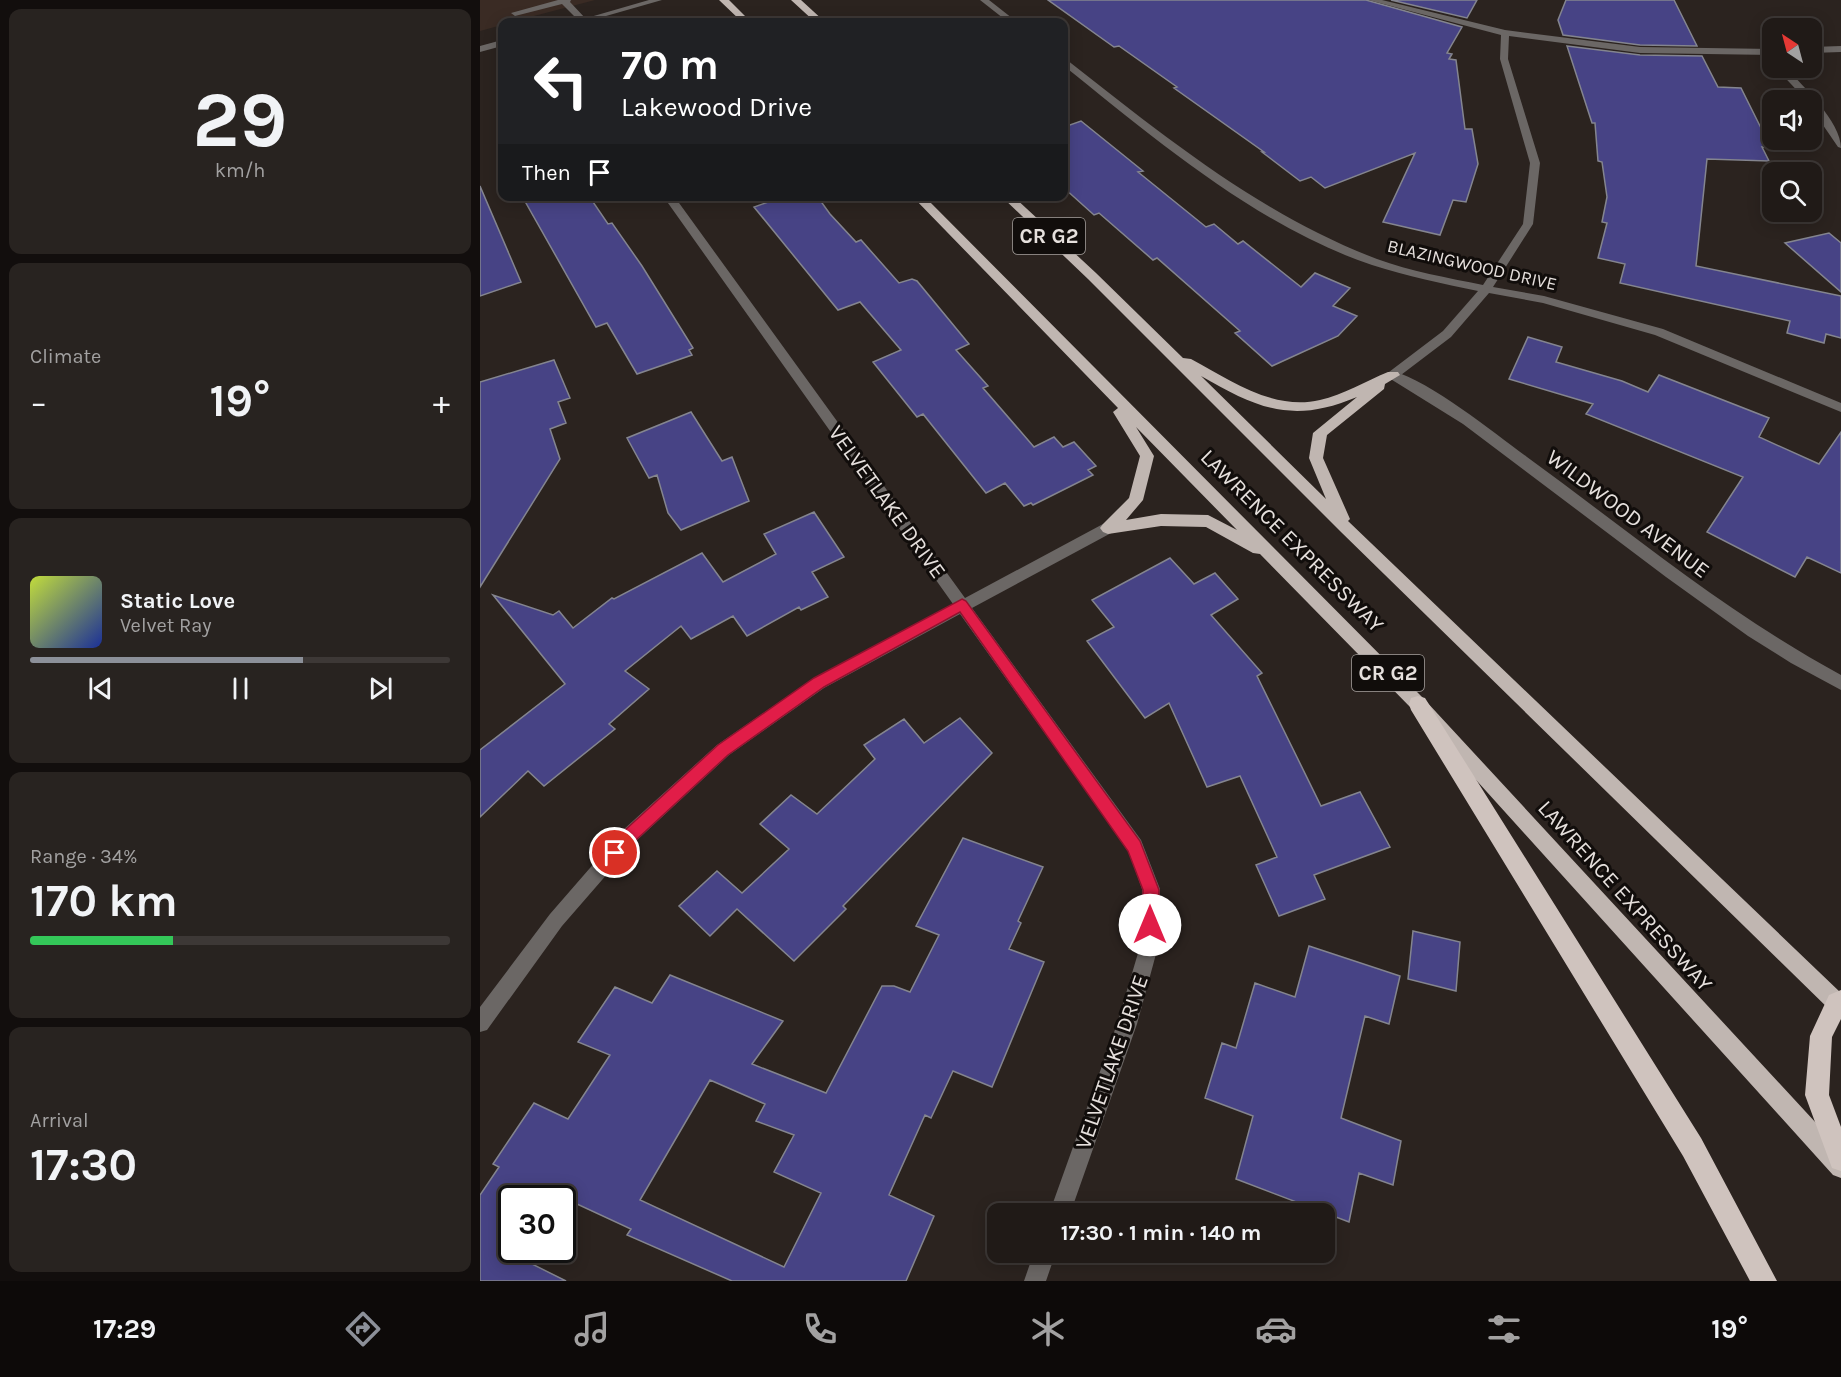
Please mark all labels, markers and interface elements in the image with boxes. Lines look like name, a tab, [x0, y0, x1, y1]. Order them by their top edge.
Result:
north arrow	[1762, 18, 1822, 78]
map controls	[1762, 18, 1822, 222]
text: 70 m	[621, 40, 719, 90]
icon: left	[522, 42, 600, 120]
text: 29	[193, 74, 287, 166]
button: sound	[1762, 90, 1822, 150]
text: Lakewood Drive	[621, 91, 812, 123]
icon: arrive	[583, 156, 616, 189]
text: km/h	[215, 159, 265, 182]
text: Then	[522, 160, 571, 186]
button: search	[1762, 162, 1822, 222]
road number: CR G2	[1013, 218, 1085, 254]
street label: BLAZINGWOOD DRIVE	[1385, 235, 1559, 295]
text: Climate	[30, 345, 101, 368]
text: 19°	[210, 375, 270, 427]
text: −	[30, 383, 47, 421]
text: +	[433, 383, 450, 421]
street label: VELVETLAKE DRIVE	[823, 421, 951, 583]
street label: LAWRENCE EXPRESSWAY	[1195, 444, 1389, 638]
street label: WILDWOOD AVENUE	[1542, 444, 1714, 584]
text: Static Love	[120, 588, 235, 614]
text: Velvet Ray	[120, 614, 212, 637]
road number: CR G2	[1352, 655, 1424, 691]
icon: previous	[84, 672, 117, 705]
icon: pause	[224, 672, 257, 705]
icon: next	[364, 672, 397, 705]
street label: LAWRENCE EXPRESSWAY	[1532, 795, 1718, 997]
pin	[589, 827, 640, 878]
icon: arrive	[598, 836, 631, 869]
text: Range · 34%	[30, 845, 137, 868]
text: 170 km	[30, 875, 178, 927]
position arrow	[1118, 893, 1182, 957]
street label: VELVETLAKE DRIVE	[1070, 971, 1154, 1153]
text: Arrival	[30, 1109, 89, 1132]
text: 17:30	[30, 1139, 137, 1191]
speed limit sign: 30	[498, 1185, 576, 1263]
text: 17:30 · 1 min · 140 m	[1061, 1220, 1261, 1246]
icon: directions	[342, 1308, 384, 1350]
icon: music	[571, 1308, 613, 1350]
icon: phone	[799, 1308, 841, 1350]
icon: climate	[1027, 1308, 1069, 1350]
icon: car	[1255, 1308, 1297, 1350]
icon: filters	[1483, 1308, 1525, 1350]
text: 17:29	[93, 1313, 156, 1345]
text: 19°	[1711, 1313, 1748, 1345]

